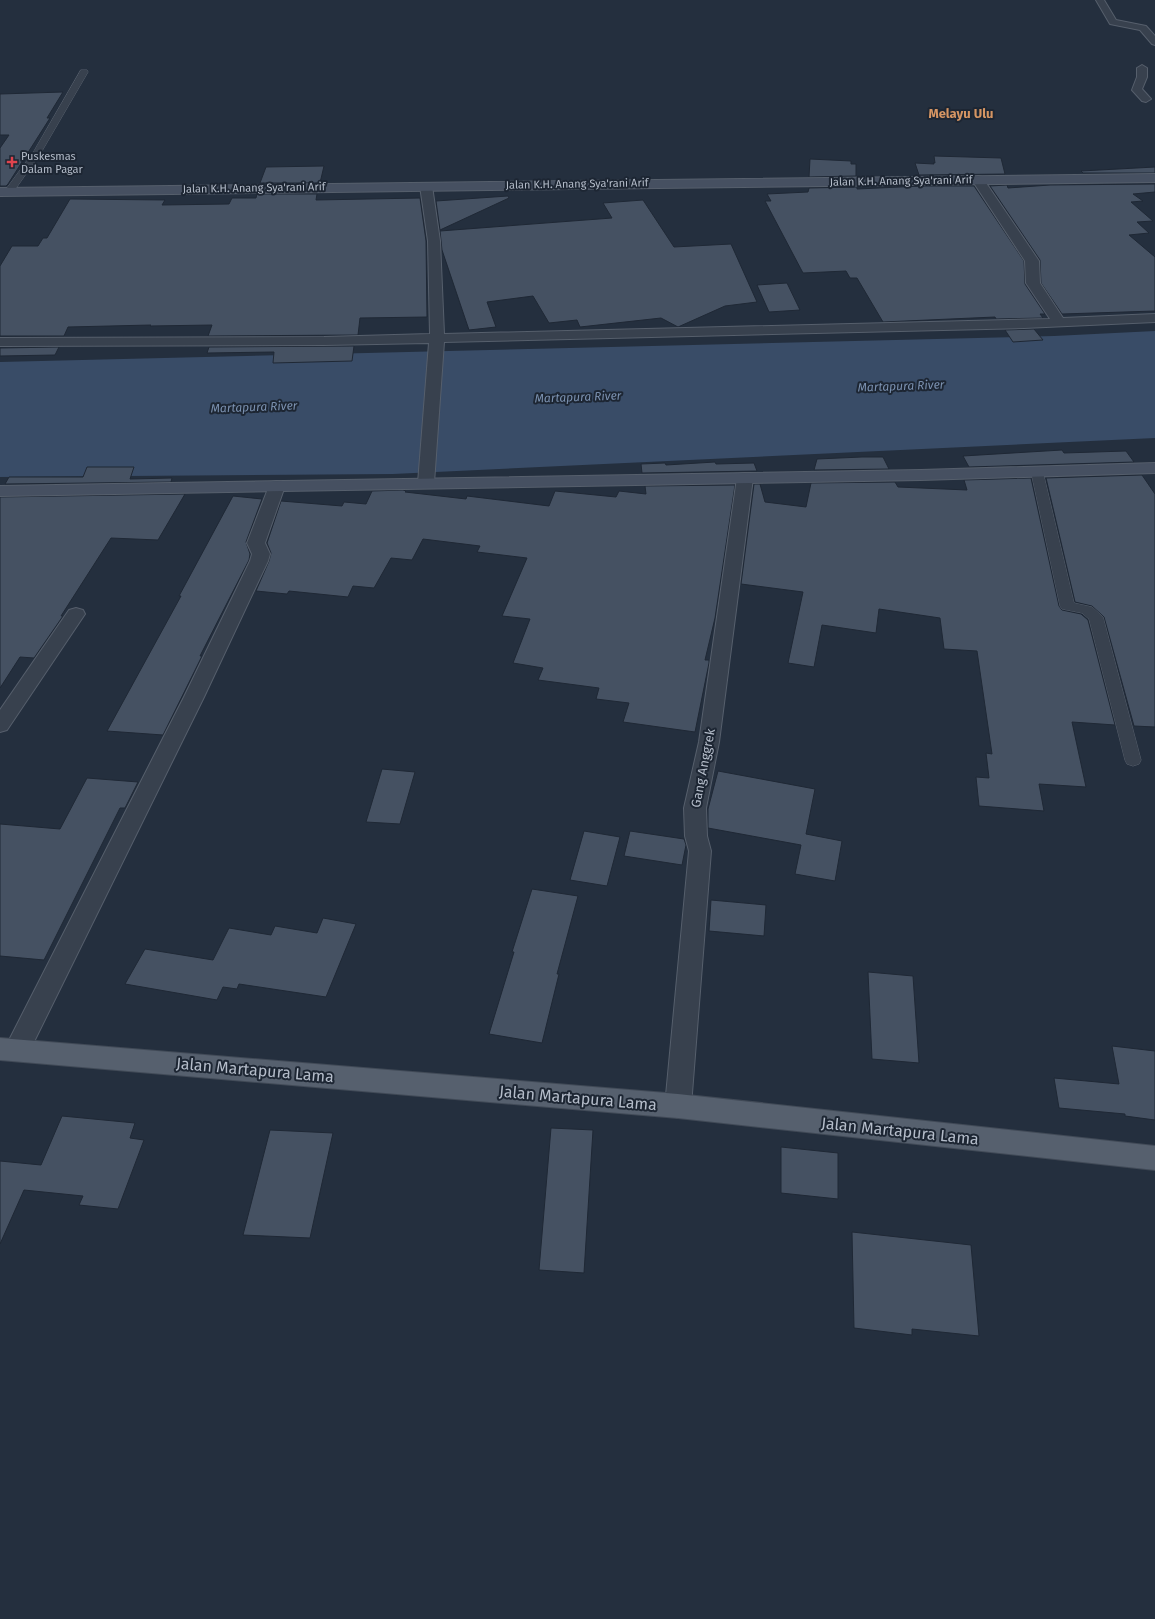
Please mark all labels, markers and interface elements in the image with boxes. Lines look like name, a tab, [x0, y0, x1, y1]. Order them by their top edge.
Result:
district label: Melayu Ulu	[928, 106, 994, 121]
place label: Puskesmas Dalam Pagar	[21, 150, 83, 176]
marker: Puskesmas Dalam Pagar	[6, 156, 18, 168]
street label: Jalan K.H. Anang Sya'rani Arif	[830, 173, 974, 189]
street label: Jalan K.H. Anang Sya'rani Arif	[506, 176, 650, 192]
street label: Jalan K.H. Anang Sya'rani Arif	[183, 180, 327, 196]
water label: Martapura River	[857, 377, 945, 395]
water label: Martapura River	[534, 388, 622, 406]
water label: Martapura River	[210, 398, 298, 416]
street label: Gang Anggrek	[688, 727, 718, 809]
street label: Jalan Martapura Lama	[175, 1054, 335, 1086]
street label: Jalan Martapura Lama	[498, 1082, 658, 1114]
street label: Jalan Martapura Lama	[820, 1113, 980, 1149]

